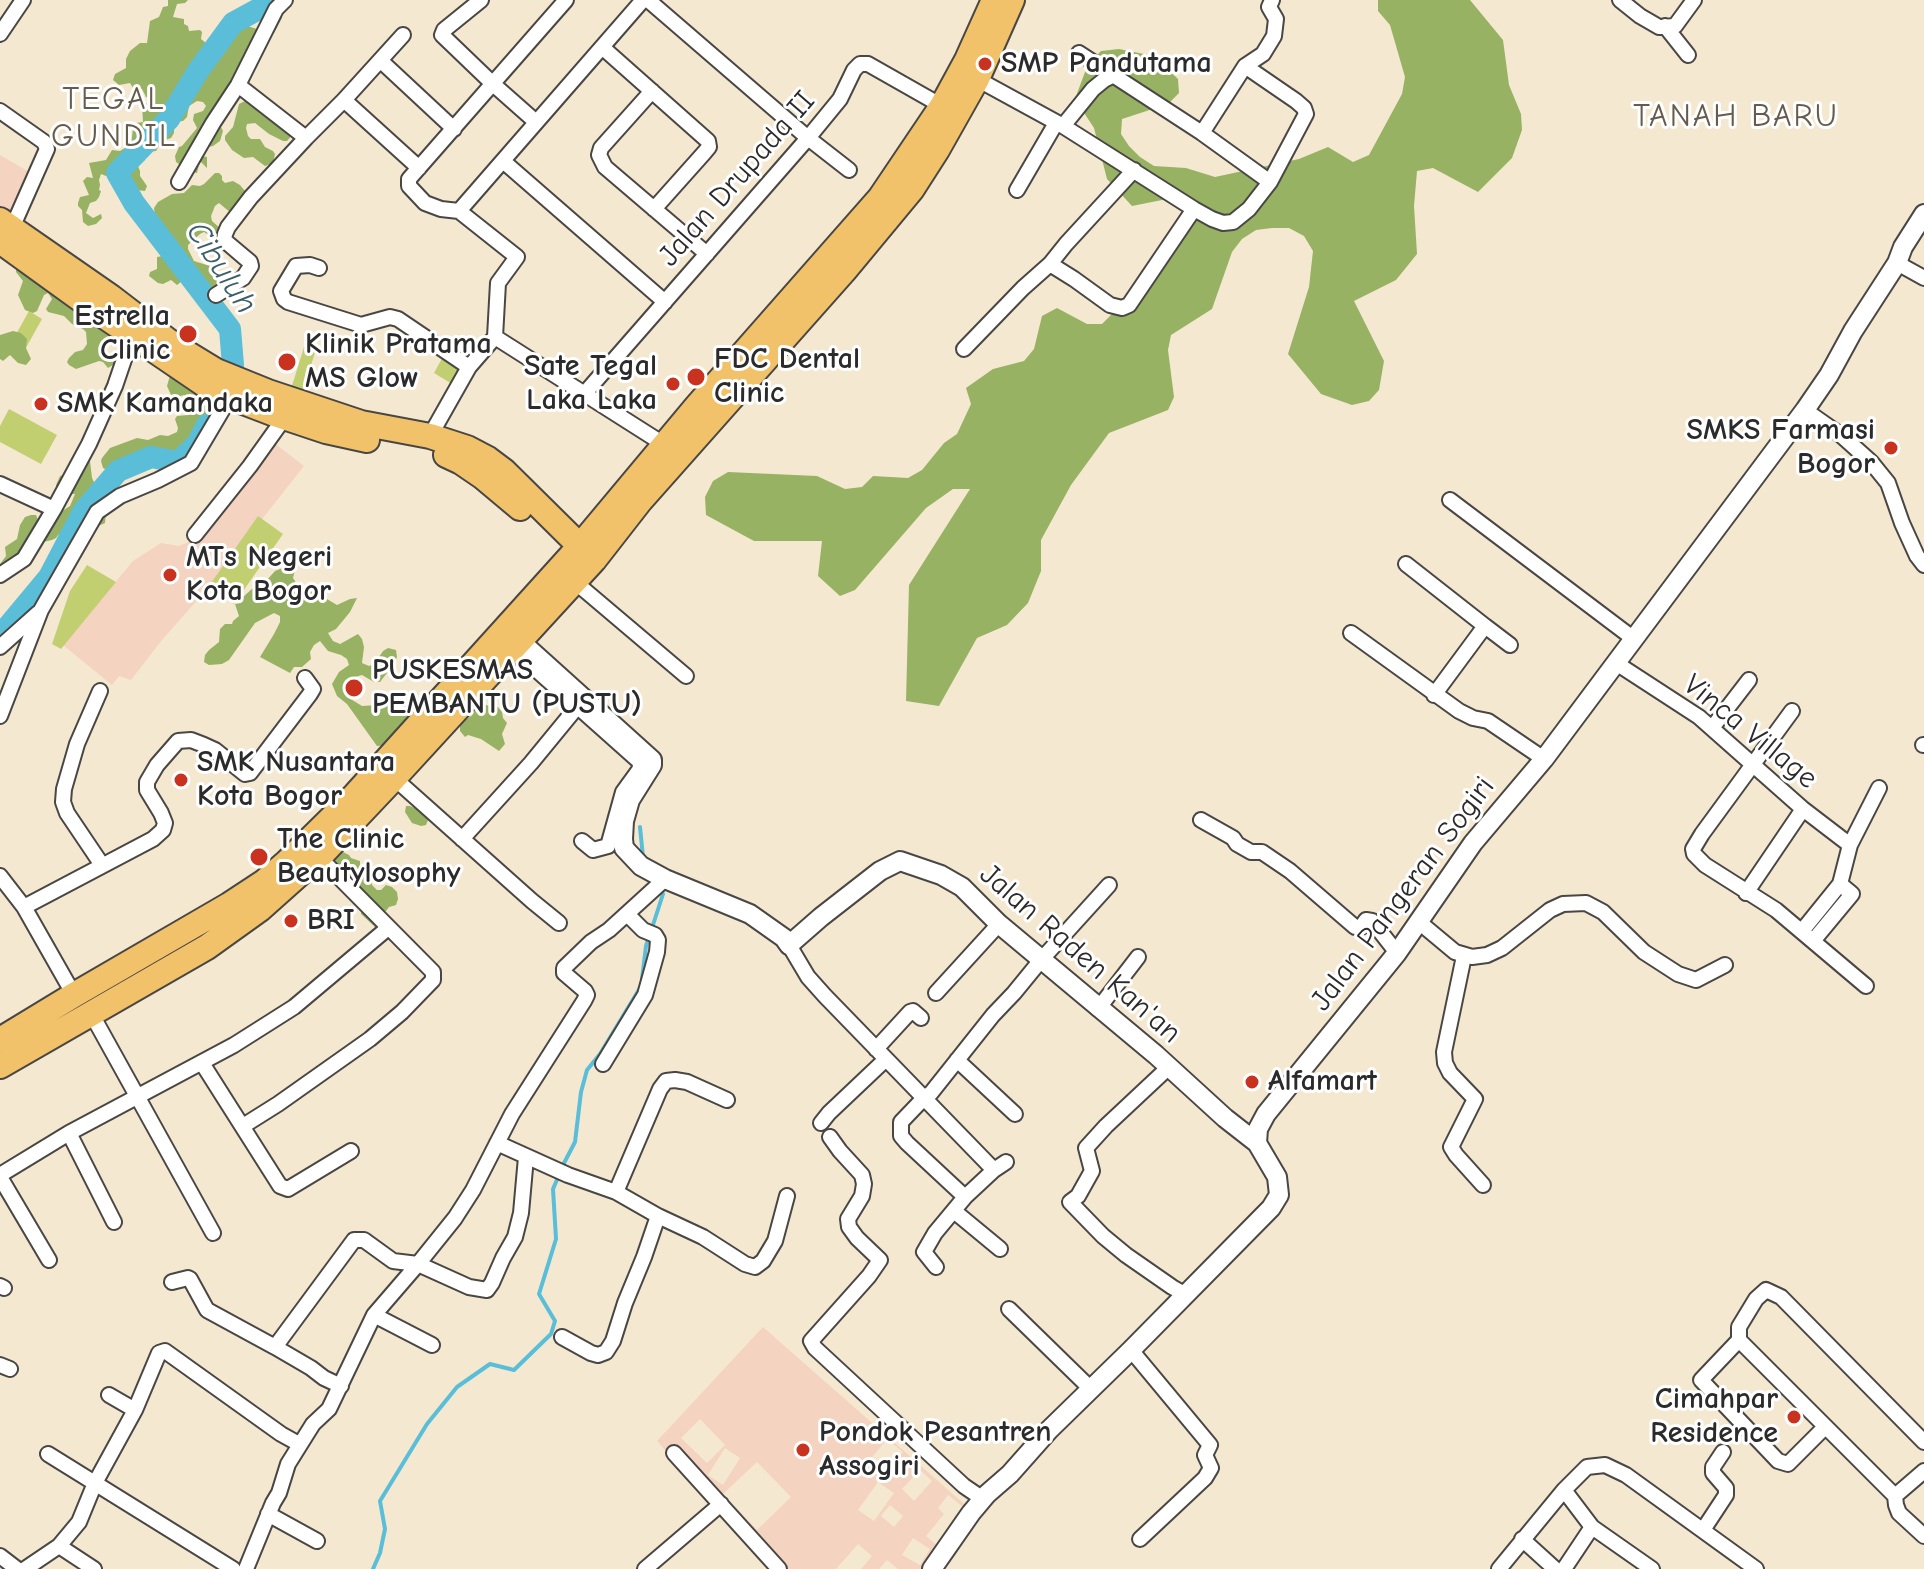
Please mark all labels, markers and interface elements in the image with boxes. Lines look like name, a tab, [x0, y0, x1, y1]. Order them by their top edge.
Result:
place label: SMP Pandutama	[1001, 46, 1212, 82]
marker: SMP Pandutama	[976, 55, 994, 73]
district label: TEGAL GUNDIL	[51, 81, 177, 156]
street label: Jalan Drupada II	[651, 84, 823, 274]
district label: TANAH BARU	[1633, 98, 1839, 136]
water label: Cibuluh	[177, 215, 265, 321]
place label: Estrella Clinic	[74, 299, 170, 370]
marker: Estrella Clinic	[177, 323, 199, 345]
place label: Klinik Pratama MS Glow	[305, 327, 492, 398]
place label: FDC Dental Clinic	[714, 342, 860, 412]
place label: Sate Tegal Laka Laka	[524, 349, 657, 420]
marker: Klinik Pratama MS Glow	[276, 351, 298, 373]
marker: FDC Dental Clinic	[685, 366, 707, 388]
marker: Sate Tegal Laka Laka	[664, 375, 682, 393]
place label: SMK Kamandaka	[57, 386, 273, 422]
marker: SMK Kamandaka	[32, 395, 50, 413]
place label: SMKS Farmasi Bogor	[1687, 413, 1875, 484]
marker: SMKS Farmasi Bogor	[1882, 439, 1900, 457]
place label: MTs Negeri Kota Bogor	[186, 540, 332, 610]
marker: MTs Negeri Kota Bogor	[161, 566, 179, 584]
place label: PUSKESMAS PEMBANTU (PUSTU)	[372, 653, 642, 724]
street label: Vinca Village	[1676, 667, 1824, 797]
marker: PUSKESMAS PEMBANTU (PUSTU)	[343, 677, 365, 699]
place label: SMK Nusantara Kota Bogor	[197, 745, 395, 816]
street label: Jalan Pangeran Sogiri	[1303, 770, 1503, 1018]
marker: SMK Nusantara Kota Bogor	[172, 771, 190, 789]
place label: The Clinic Beautylosophy	[277, 822, 460, 892]
marker: The Clinic Beautylosophy	[248, 846, 270, 868]
street label: Jalan Raden Kan'an	[972, 857, 1188, 1051]
place label: BRI	[307, 903, 355, 939]
marker: BRI	[282, 912, 300, 930]
place label: Alfamart	[1268, 1064, 1377, 1100]
marker: Alfamart	[1243, 1073, 1261, 1091]
place label: Cimahpar Residence	[1650, 1382, 1778, 1452]
marker: Cimahpar Residence	[1785, 1408, 1803, 1426]
place label: Pondok Pesantren Assogiri	[819, 1415, 1051, 1486]
marker: Pondok Pesantren Assogiri	[794, 1441, 812, 1459]

